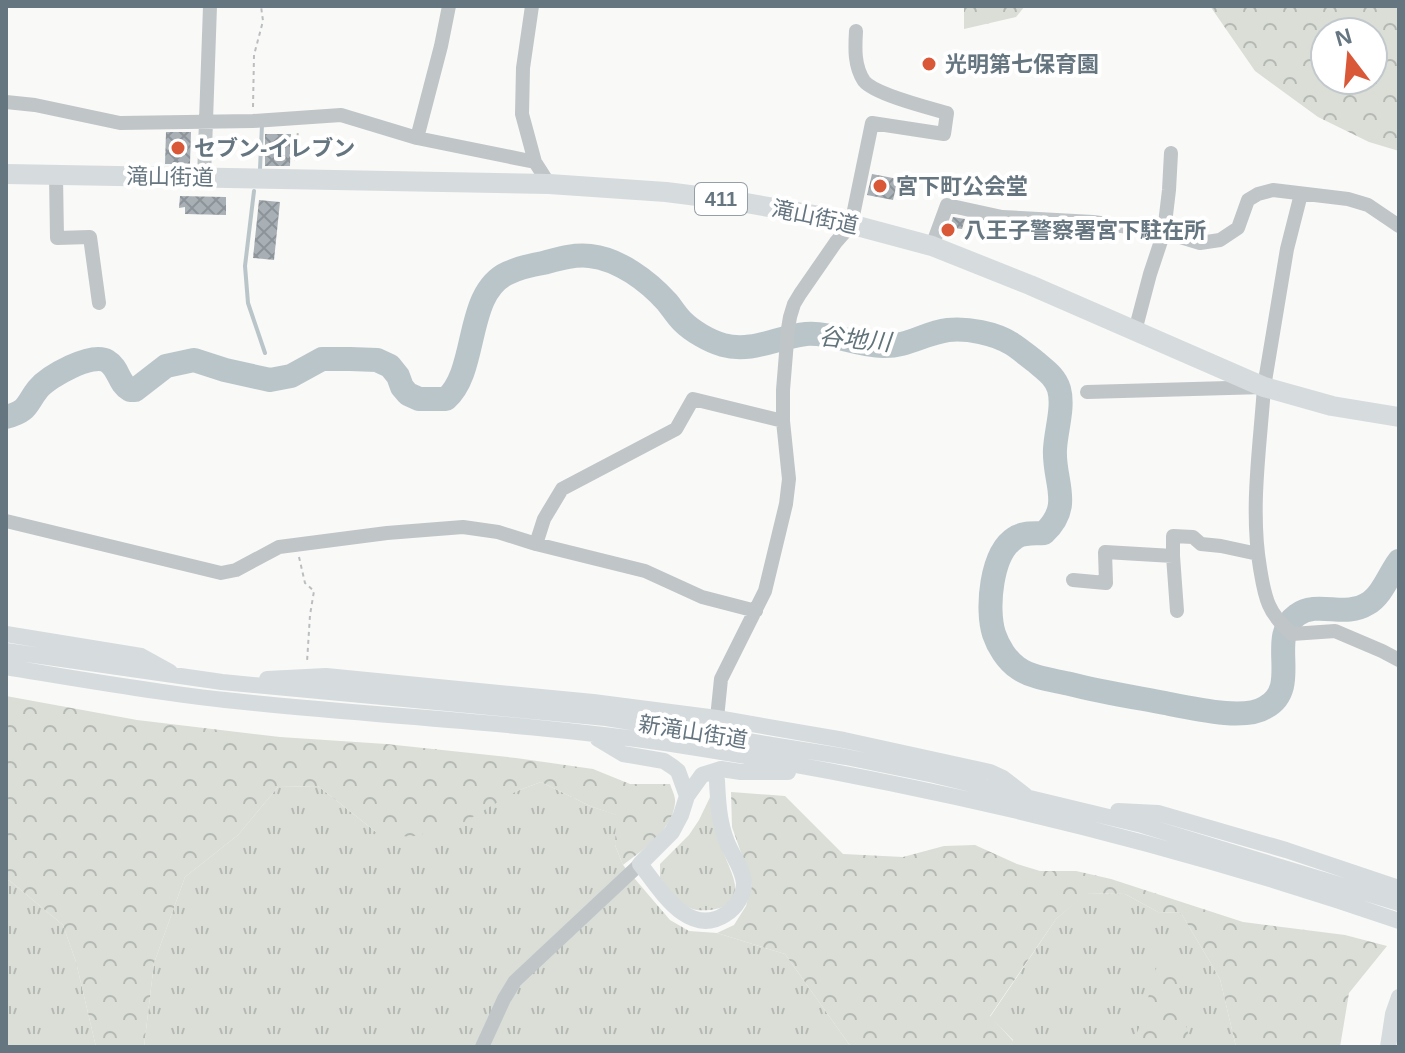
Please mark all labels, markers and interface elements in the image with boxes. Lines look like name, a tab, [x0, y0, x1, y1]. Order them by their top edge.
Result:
north arrow	[1309, 16, 1389, 96]
text: N	[1333, 23, 1355, 51]
place label: 光明第七保育園	[945, 52, 1099, 77]
marker: 光明第七保育園	[920, 55, 938, 73]
place label: セブン-イレブン	[194, 136, 355, 161]
marker: セブン-イレブン	[169, 139, 187, 157]
street label: 滝山街道	[126, 164, 214, 190]
place label: 宮下町公会堂	[896, 174, 1028, 199]
marker: 宮下町公会堂	[871, 177, 889, 195]
road number: 411	[695, 183, 747, 215]
street label: 滝山街道	[769, 196, 861, 238]
place label: 八王子警察署宮下駐在所	[964, 218, 1206, 243]
marker: 八王子警察署宮下駐在所	[939, 221, 957, 239]
water label: 谷地川	[818, 322, 895, 356]
street label: 新滝山街道	[637, 711, 749, 753]

